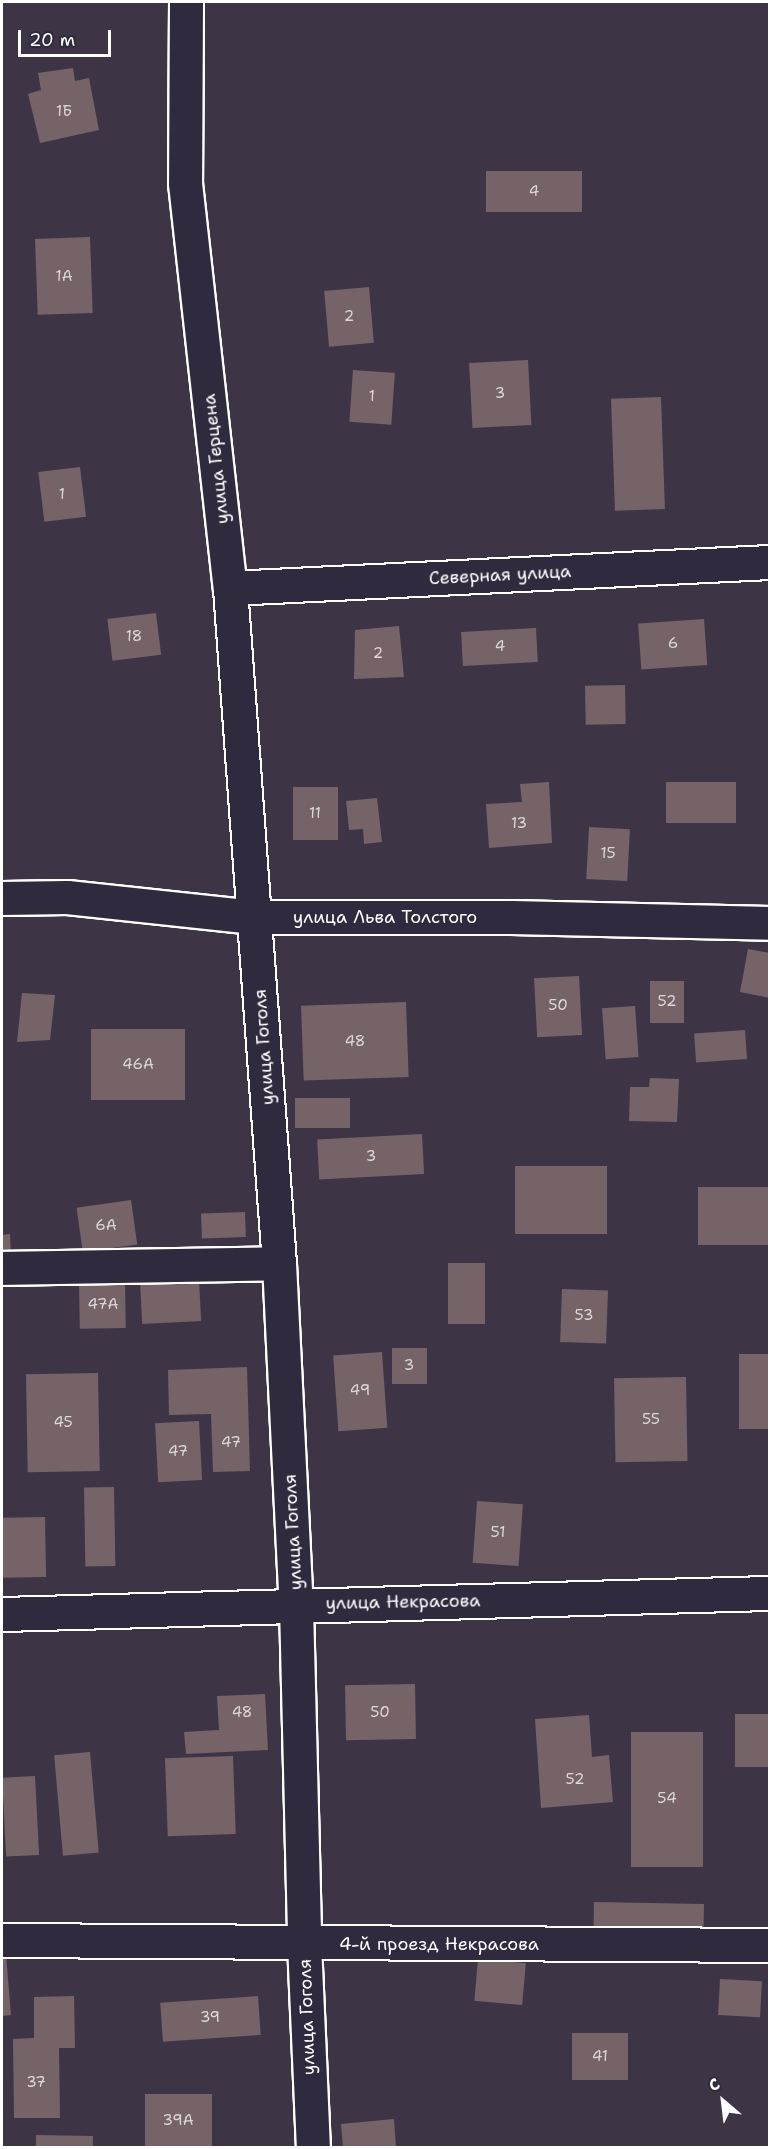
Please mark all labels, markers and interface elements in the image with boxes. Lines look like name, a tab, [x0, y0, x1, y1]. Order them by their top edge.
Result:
scale bar	[21, 18, 114, 56]
text: 20 m	[29, 28, 75, 52]
house number: 1Б	[56, 103, 72, 121]
house number: 4	[529, 183, 539, 201]
house number: 1А	[55, 268, 73, 286]
house number: 2	[344, 308, 354, 326]
house number: 3	[495, 385, 505, 403]
house number: 1	[369, 388, 375, 406]
street label: улица Герцена	[198, 393, 234, 525]
house number: 1	[59, 486, 65, 504]
street label: Северная улица	[428, 560, 572, 590]
house number: 18	[126, 628, 142, 646]
house number: 6	[668, 635, 678, 653]
house number: 4	[495, 638, 505, 656]
house number: 2	[373, 645, 383, 663]
house number: 11	[309, 805, 321, 823]
house number: 13	[511, 815, 527, 833]
house number: 15	[600, 845, 616, 863]
street label: улица Льва Толстого	[293, 906, 477, 928]
street label: улица Гоголя	[249, 988, 279, 1106]
house number: 52	[658, 993, 676, 1011]
house number: 50	[548, 997, 568, 1015]
house number: 48	[345, 1033, 365, 1051]
house number: 46А	[122, 1056, 154, 1074]
house number: 3	[366, 1148, 376, 1166]
house number: 6А	[95, 1217, 117, 1235]
house number: 47А	[88, 1296, 118, 1314]
house number: 53	[575, 1307, 593, 1325]
house number: 3	[404, 1357, 414, 1375]
house number: 49	[350, 1382, 370, 1400]
house number: 55	[642, 1411, 660, 1429]
house number: 45	[53, 1414, 73, 1432]
house number: 47	[221, 1434, 241, 1452]
house number: 47	[168, 1443, 188, 1461]
street label: улица Гоголя	[279, 1473, 307, 1591]
house number: 51	[491, 1524, 505, 1542]
street label: улица Некрасова	[325, 1590, 481, 1614]
house number: 48	[232, 1704, 252, 1722]
house number: 50	[370, 1704, 390, 1722]
house number: 52	[566, 1771, 584, 1789]
house number: 54	[657, 1790, 677, 1808]
street label: 4-й проезд Некрасова	[339, 1933, 539, 1955]
street label: улица Гоголя	[294, 1959, 320, 2075]
house number: 39	[200, 2009, 220, 2027]
house number: 41	[592, 2048, 608, 2066]
north arrow	[693, 2071, 753, 2131]
text: С	[705, 2073, 724, 2096]
house number: 37	[26, 2074, 46, 2092]
house number: 39А	[162, 2112, 194, 2130]

